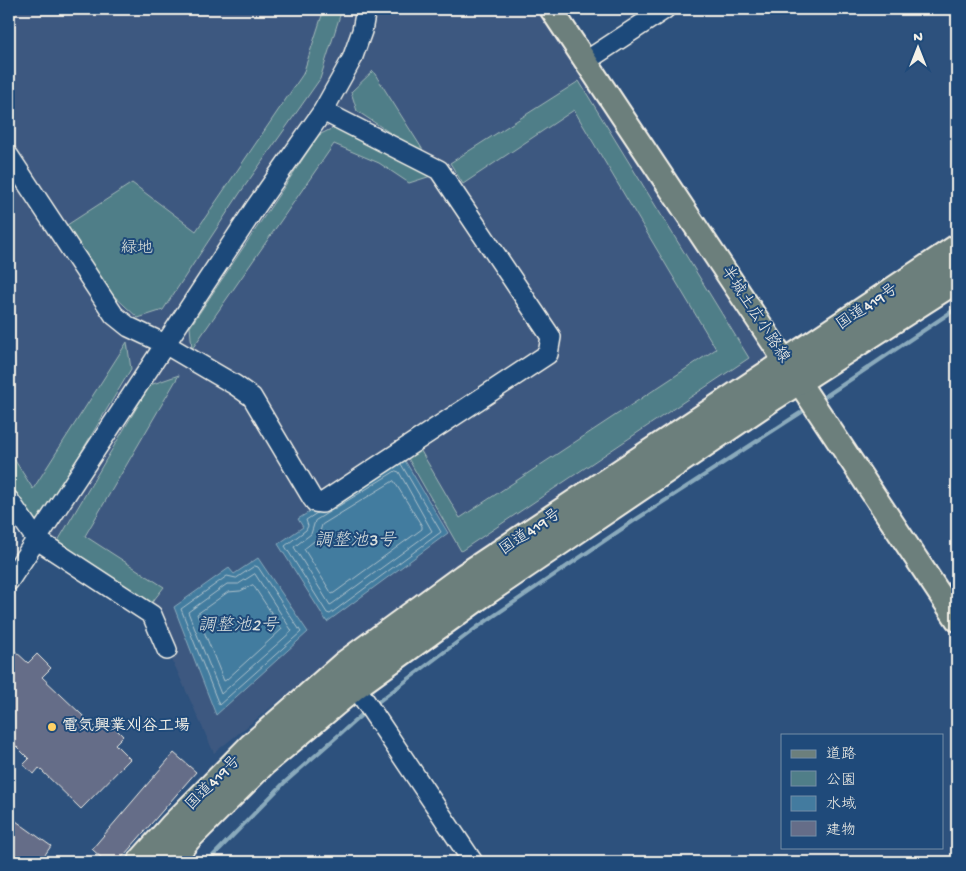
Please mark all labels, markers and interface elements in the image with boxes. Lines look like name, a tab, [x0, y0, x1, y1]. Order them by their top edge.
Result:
north arrow	[894, 22, 944, 72]
text: N	[913, 29, 923, 46]
park label: 緑地	[121, 239, 153, 259]
street label: 半城土広小路線	[716, 262, 794, 367]
street label: 国道419号	[833, 280, 902, 335]
street label: 国道419号	[496, 505, 565, 560]
water label: 調整池3号	[314, 530, 397, 552]
water label: 調整池2号	[198, 615, 279, 637]
place label: 電気興業刈谷工場	[62, 716, 190, 737]
marker: 電気興業刈谷工場	[46, 721, 58, 733]
legend	[781, 734, 944, 848]
text: 道路	[826, 746, 856, 764]
street label: 国道419号	[182, 752, 245, 815]
text: 公園	[826, 772, 856, 790]
text: 水域	[826, 795, 856, 814]
text: 建物	[826, 822, 856, 840]

